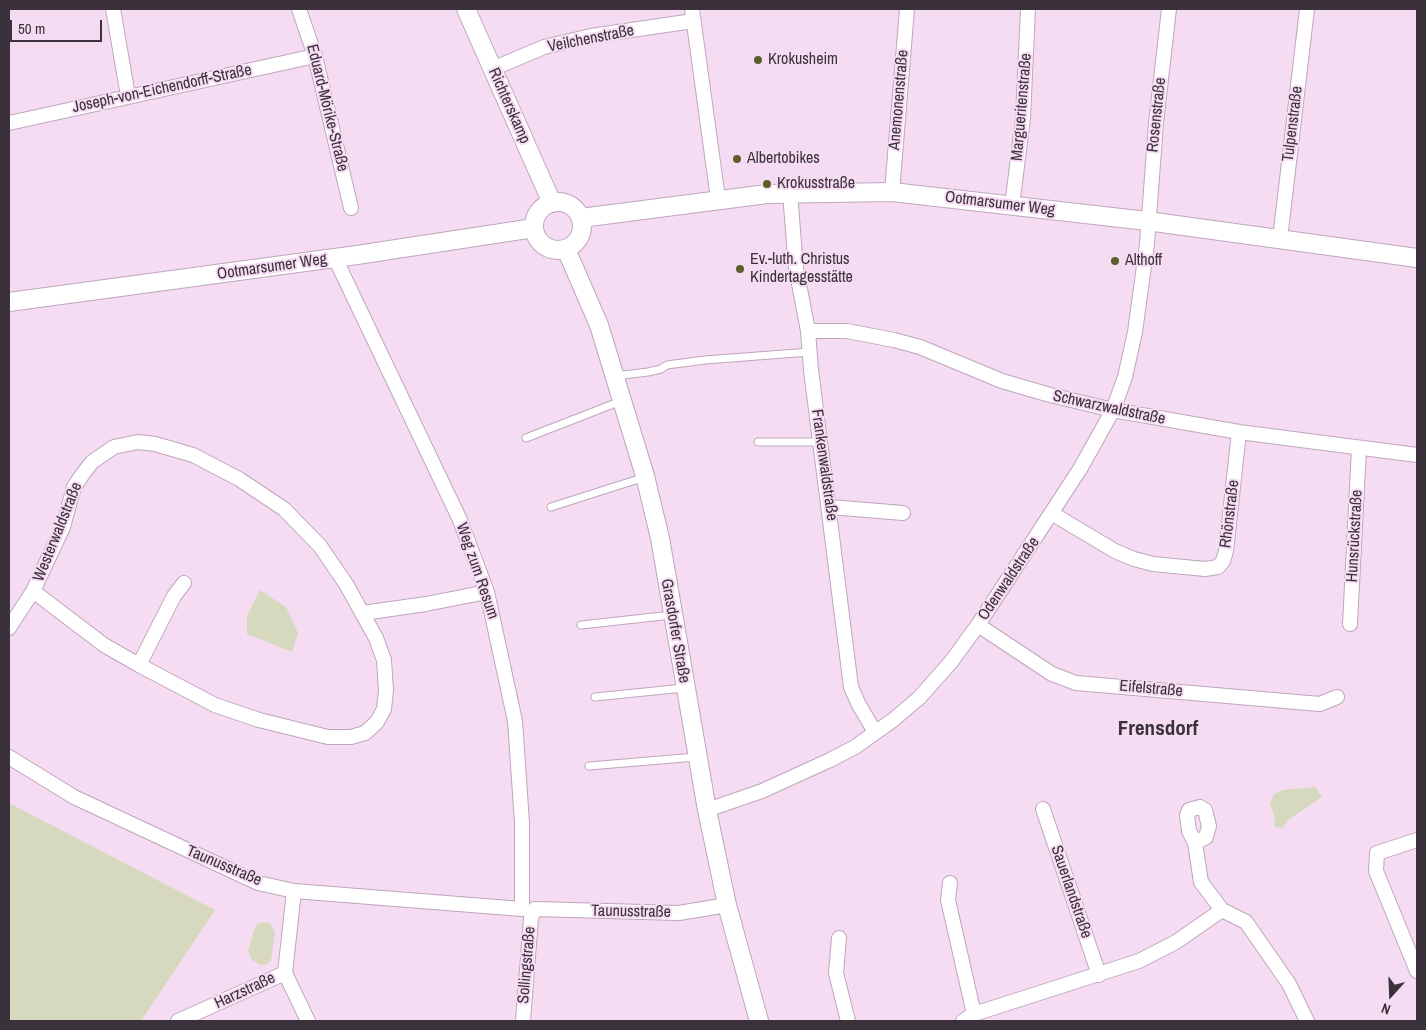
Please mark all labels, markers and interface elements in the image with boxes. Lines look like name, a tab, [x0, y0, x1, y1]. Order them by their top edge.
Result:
scale bar	[12, 10, 105, 42]
text: 50 m	[18, 18, 45, 39]
street label: Veilchenstraße	[546, 21, 636, 57]
street label: Eduard-Mörike-Straße	[302, 42, 352, 174]
street label: Anemonenstraße	[885, 49, 913, 151]
place label: Krokusheim	[768, 50, 838, 70]
street label: Margueritenstraße	[1008, 52, 1036, 162]
marker: Krokusheim	[752, 54, 764, 66]
street label: Joseph-von-Eichendorff-Straße	[71, 61, 253, 117]
street label: Richterskamp	[484, 65, 534, 147]
street label: Rosenstraße	[1144, 77, 1170, 153]
street label: Tulpenstraße	[1279, 85, 1307, 163]
place label: Albertobikes	[747, 149, 820, 169]
marker: Albertobikes	[731, 153, 743, 165]
place label: Krokusstraße	[777, 174, 855, 194]
marker: Krokusstraße	[761, 178, 773, 190]
street label: Ootmarsumer Weg	[944, 188, 1056, 220]
street label: Ootmarsumer Weg	[216, 250, 328, 284]
place label: Ev.-luth. Christus Kindertagesstätte	[750, 250, 853, 288]
place label: Althoff	[1125, 251, 1162, 271]
marker: Althoff	[1109, 255, 1121, 267]
marker: Ev.-luth. Christus Kindertagesstätte	[734, 263, 746, 275]
street label: Schwarzwaldstraße	[1051, 387, 1167, 429]
street label: Frankenwaldstraße	[807, 408, 841, 522]
street label: Rhönstraße	[1216, 479, 1244, 549]
street label: Westerwaldstraße	[29, 480, 87, 584]
street label: Hunsrückstraße	[1343, 489, 1367, 583]
street label: Weg zum Resum	[452, 520, 502, 622]
street label: Odenwaldstraße	[974, 534, 1044, 624]
street label: Grasdorfer Straße	[656, 577, 694, 685]
street label: Eifelstraße	[1119, 677, 1183, 701]
district label: Frensdorf	[1118, 716, 1198, 742]
street label: Taunusstraße	[184, 842, 264, 890]
street label: Sauerlandstraße	[1046, 843, 1096, 941]
street label: Taunusstraße	[591, 902, 671, 922]
street label: Sollingstraße	[514, 926, 540, 1004]
street label: Harzstraße	[212, 969, 278, 1013]
north arrow	[1366, 970, 1416, 1020]
text: N	[1379, 999, 1393, 1019]

